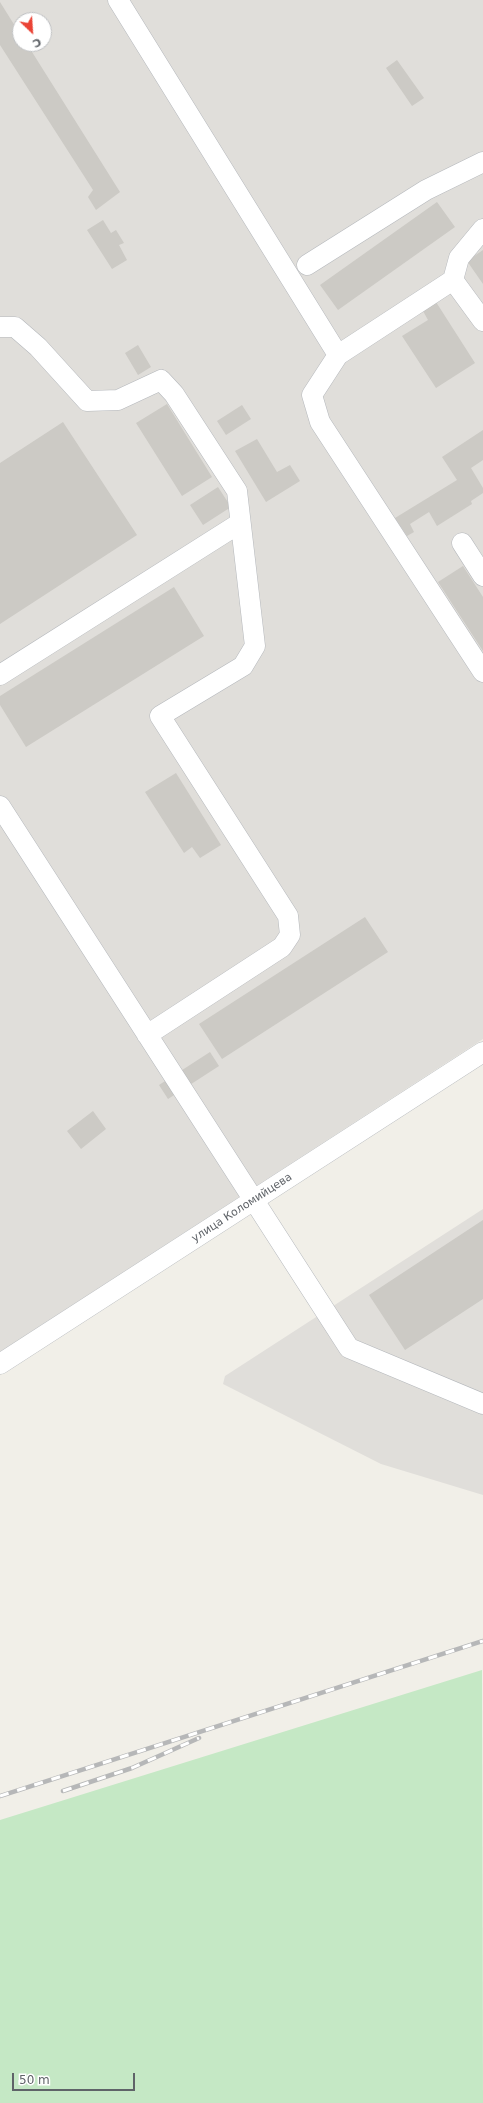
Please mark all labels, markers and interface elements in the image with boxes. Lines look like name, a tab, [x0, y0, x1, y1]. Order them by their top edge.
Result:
north arrow	[12, 12, 52, 52]
text: С	[30, 35, 43, 50]
street label: улица Коломийцева	[189, 1171, 295, 1245]
scale bar	[14, 2065, 137, 2091]
text: 50 m	[19, 2073, 50, 2087]

